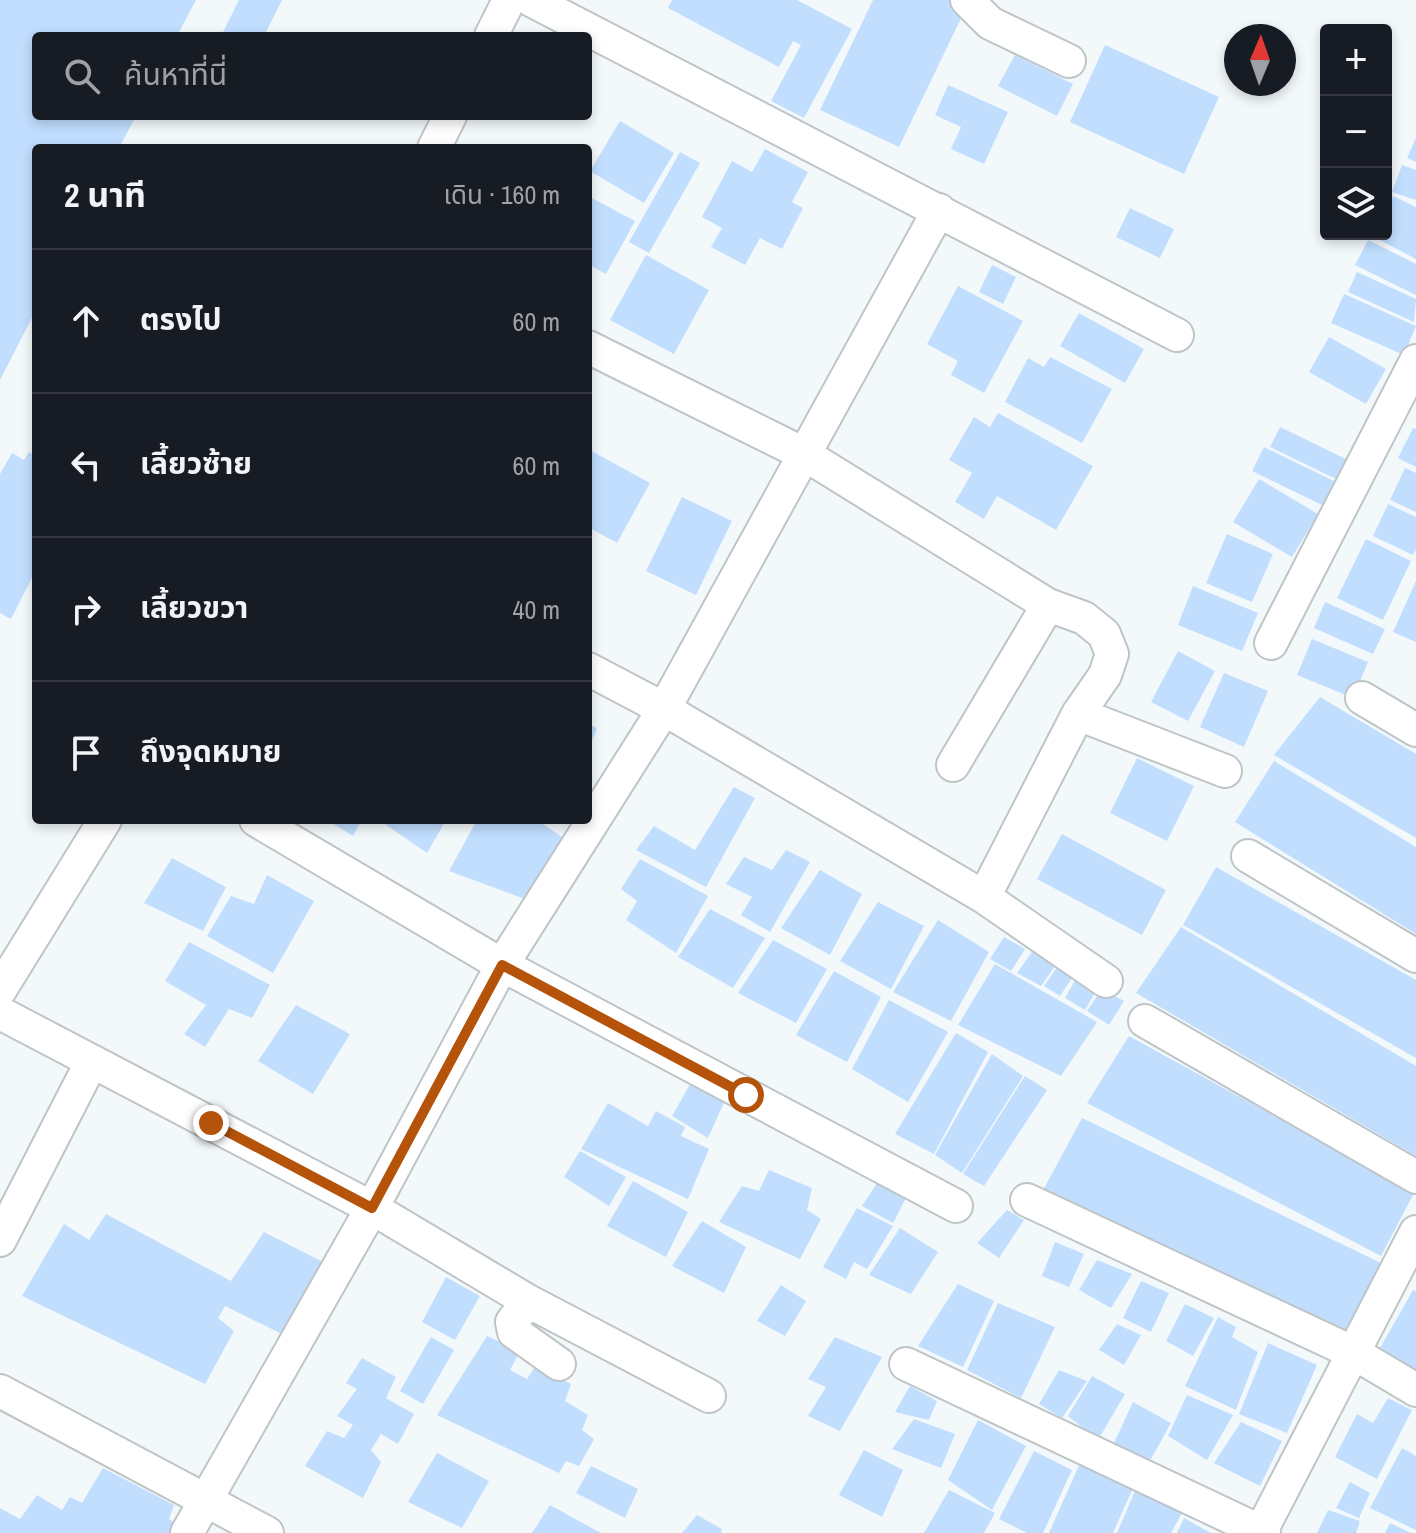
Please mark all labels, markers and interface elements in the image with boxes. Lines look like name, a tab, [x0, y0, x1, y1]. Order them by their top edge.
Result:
north arrow	[1224, 24, 1296, 96]
map controls	[1320, 24, 1392, 240]
button: +	[1320, 24, 1392, 96]
search box	[32, 32, 592, 120]
icon: search	[60, 54, 104, 98]
text: ค้นหาที่นี่	[124, 54, 227, 94]
button: −	[1320, 96, 1392, 168]
button: layers	[1320, 168, 1392, 240]
text: 2 นาที	[64, 172, 146, 218]
text: เดิน · 160 m	[444, 177, 560, 212]
icon: ahead	[64, 299, 108, 343]
text: ตรงไป	[140, 299, 222, 339]
text: 60 m	[513, 304, 560, 339]
icon: left	[64, 443, 108, 487]
text: เลี้ยวซ้าย	[140, 443, 252, 483]
text: 60 m	[513, 448, 560, 483]
icon: right	[64, 587, 108, 631]
text: เลี้ยวขวา	[140, 587, 248, 627]
text: 40 m	[513, 592, 560, 627]
icon: arrive	[64, 731, 108, 775]
text: ถึงจุดหมาย	[140, 731, 281, 771]
route start	[728, 1077, 764, 1113]
route end	[193, 1105, 229, 1141]

